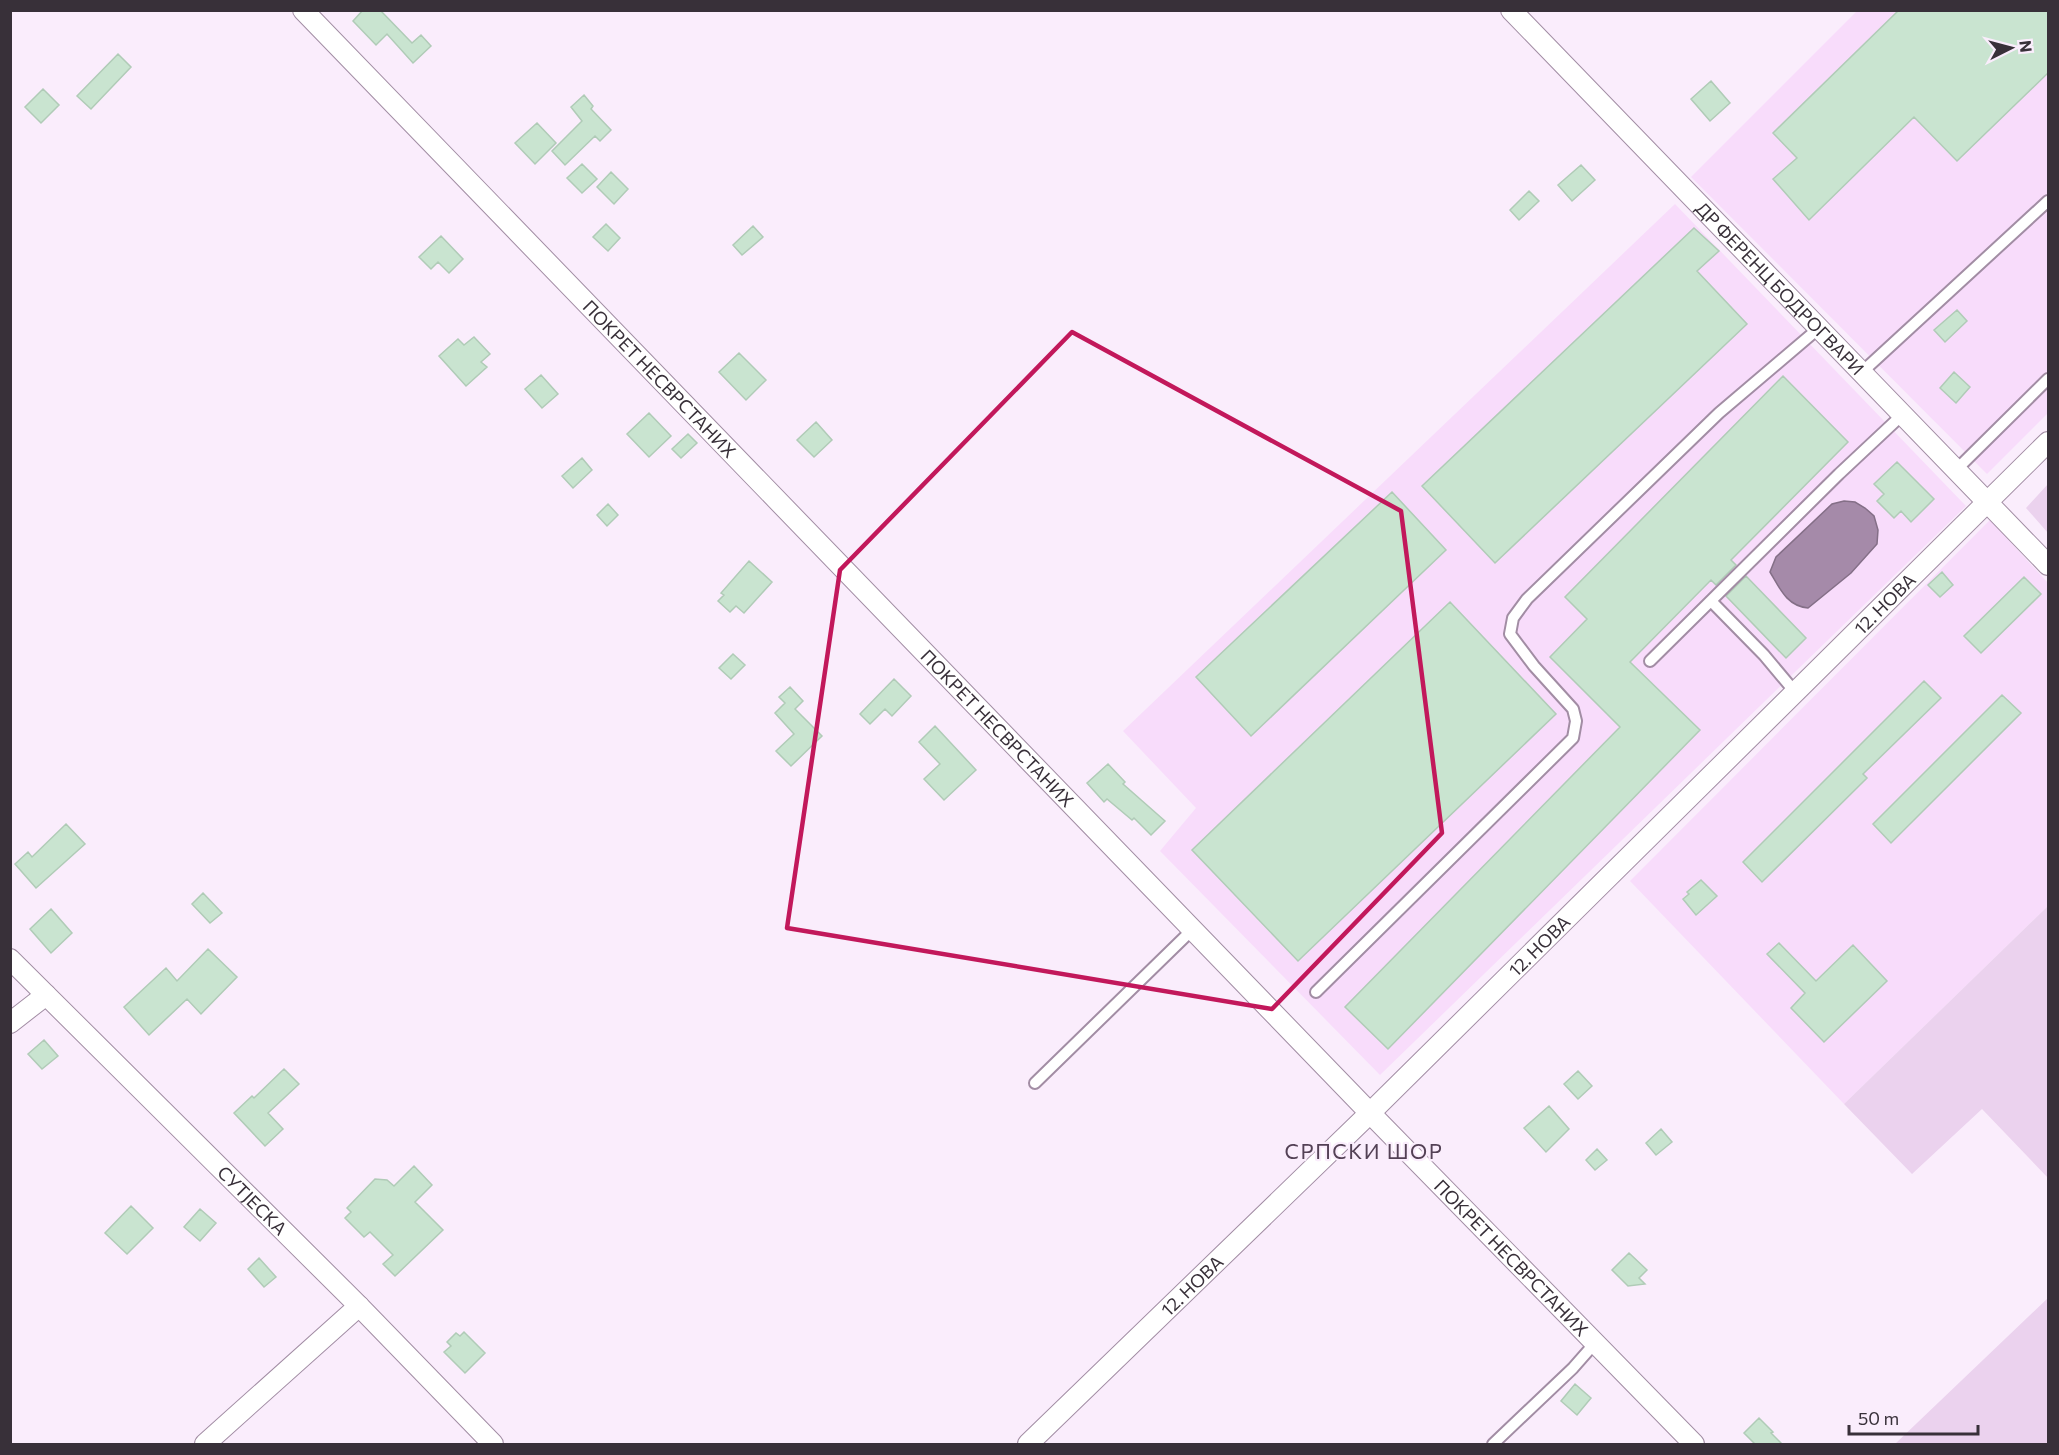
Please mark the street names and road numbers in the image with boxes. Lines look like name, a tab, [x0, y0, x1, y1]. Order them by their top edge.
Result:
street label: ДР ФЕРЕНЦ БОДРОГВАРИ	[1691, 197, 1869, 379]
street label: ПОКРЕТ НЕСВРСТАНИХ	[579, 295, 741, 462]
street label: 12. НОВА	[1849, 569, 1920, 639]
street label: ПОКРЕТ НЕСВРСТАНИХ	[916, 645, 1079, 811]
street label: 12. НОВА	[1504, 910, 1575, 981]
street label: СУТЈЕСКА	[213, 1161, 292, 1239]
street label: ПОКРЕТ НЕСВРСТАНИХ	[1430, 1175, 1593, 1341]
street label: 12. НОВА	[1156, 1251, 1227, 1320]

